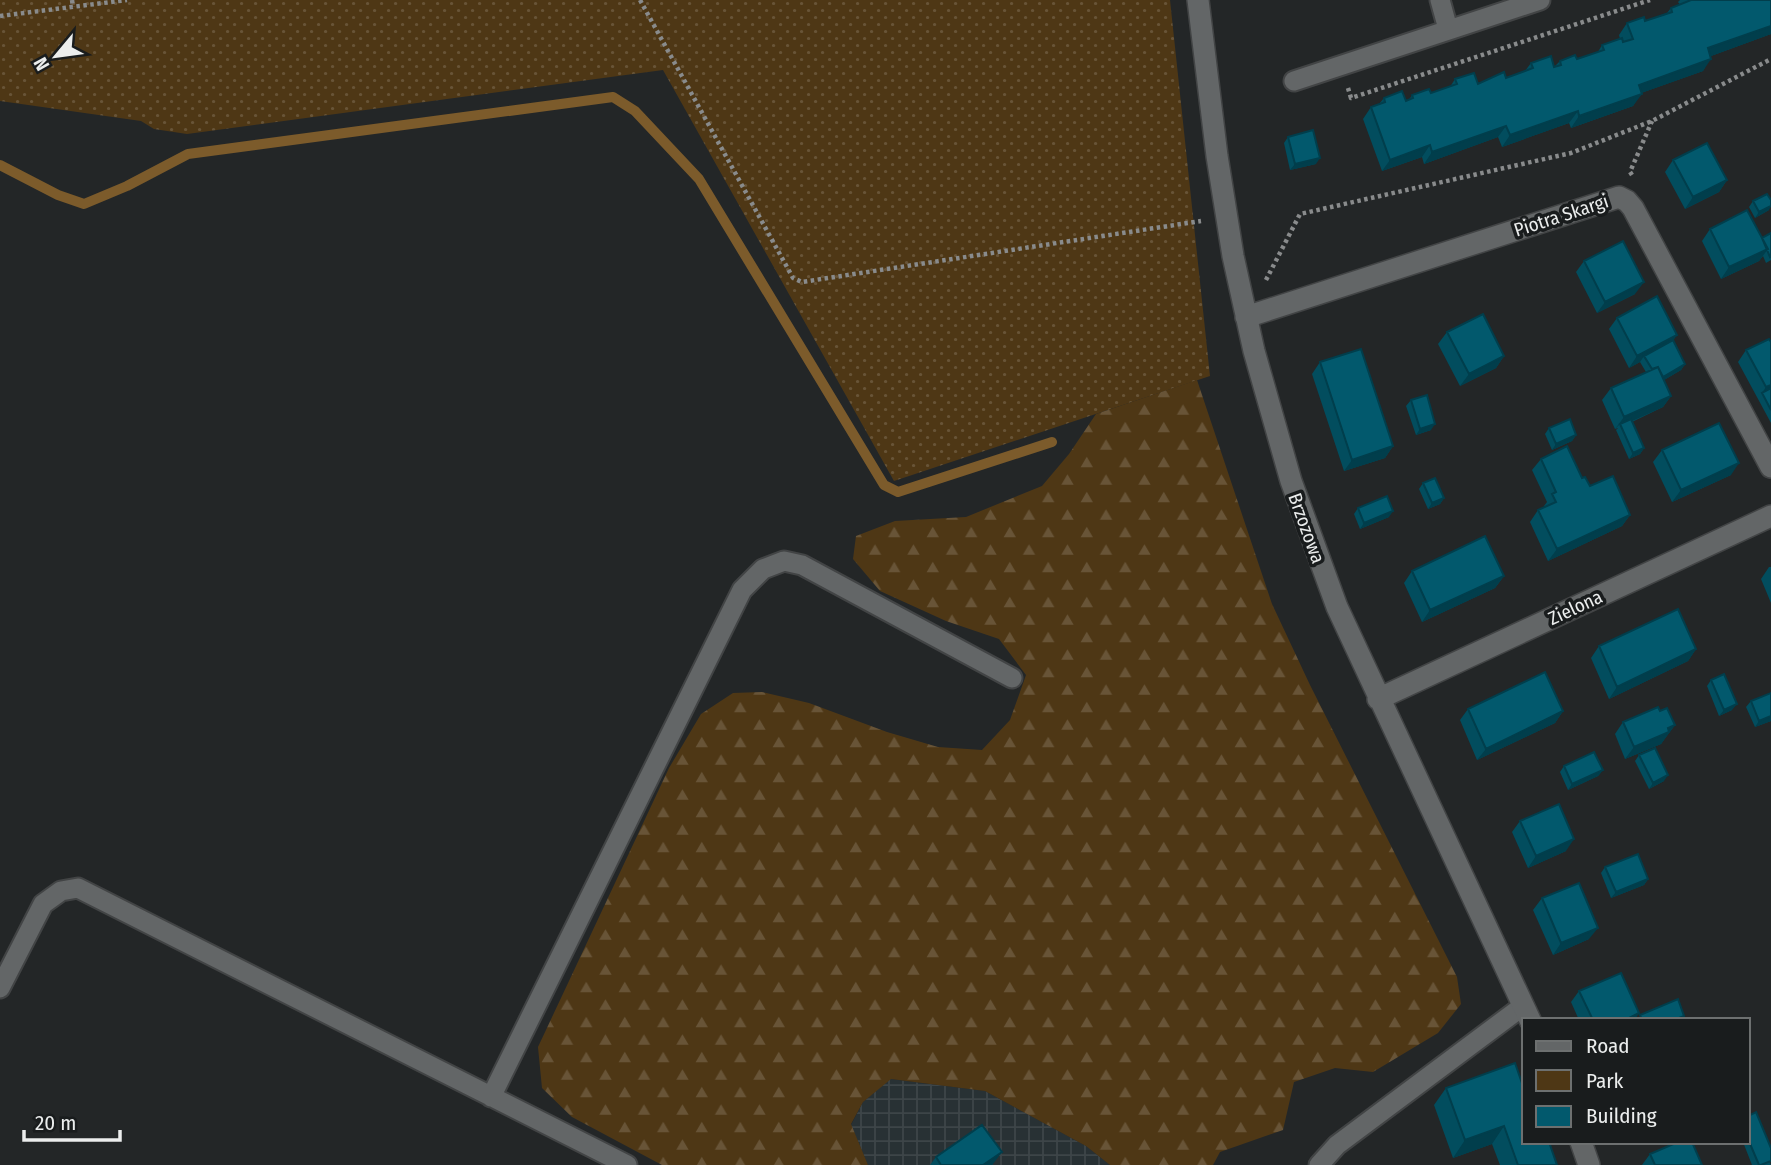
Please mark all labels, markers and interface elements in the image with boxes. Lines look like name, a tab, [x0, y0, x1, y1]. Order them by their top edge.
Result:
north arrow	[21, 21, 91, 91]
text: N	[29, 53, 54, 75]
street label: Piotra Skargi	[1511, 189, 1611, 242]
street label: Brzozowa	[1283, 490, 1330, 566]
street label: Zielona	[1544, 585, 1606, 630]
legend	[1522, 1018, 1750, 1144]
text: Road	[1586, 1033, 1630, 1059]
text: Park	[1586, 1068, 1624, 1094]
scale bar	[24, 1098, 121, 1142]
text: Building	[1586, 1103, 1657, 1129]
text: 20 m	[35, 1110, 76, 1136]

